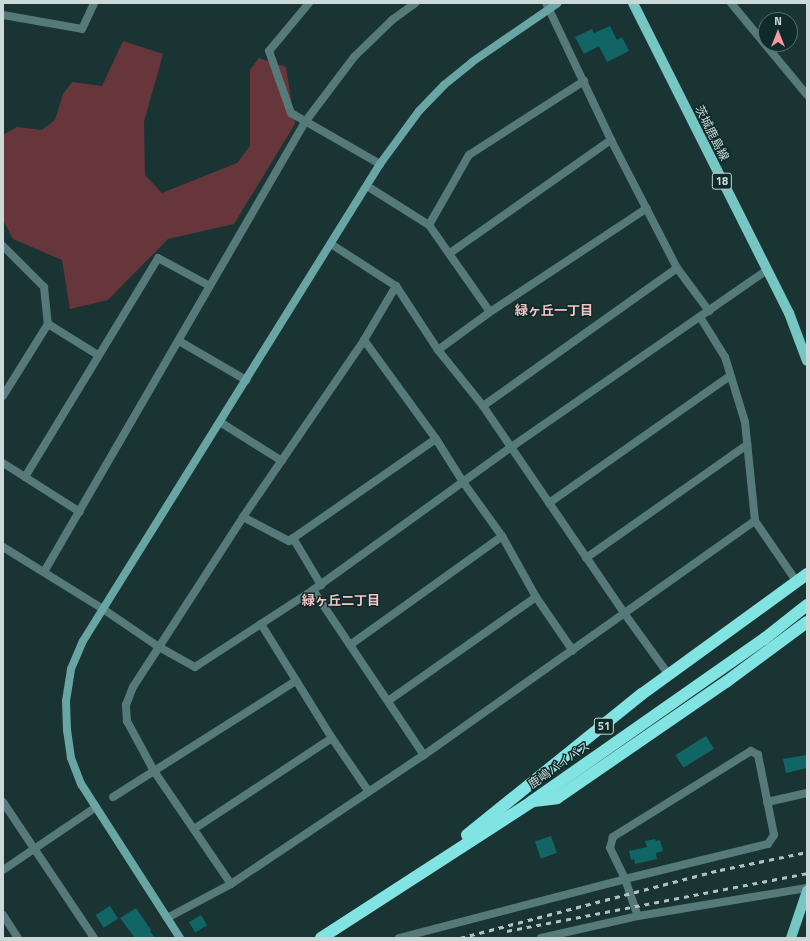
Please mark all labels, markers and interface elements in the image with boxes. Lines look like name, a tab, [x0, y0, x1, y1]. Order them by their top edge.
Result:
north arrow	[758, 12, 798, 52]
text: N	[774, 13, 782, 29]
street label: 茨城鹿島線	[692, 103, 732, 163]
road number: 18	[711, 172, 733, 190]
district label: 緑ヶ丘一丁目	[515, 302, 593, 318]
district label: 緑ヶ丘二丁目	[302, 592, 380, 608]
road number: 51	[593, 717, 615, 735]
street label: 鹿嶋バイパス	[525, 738, 593, 792]

